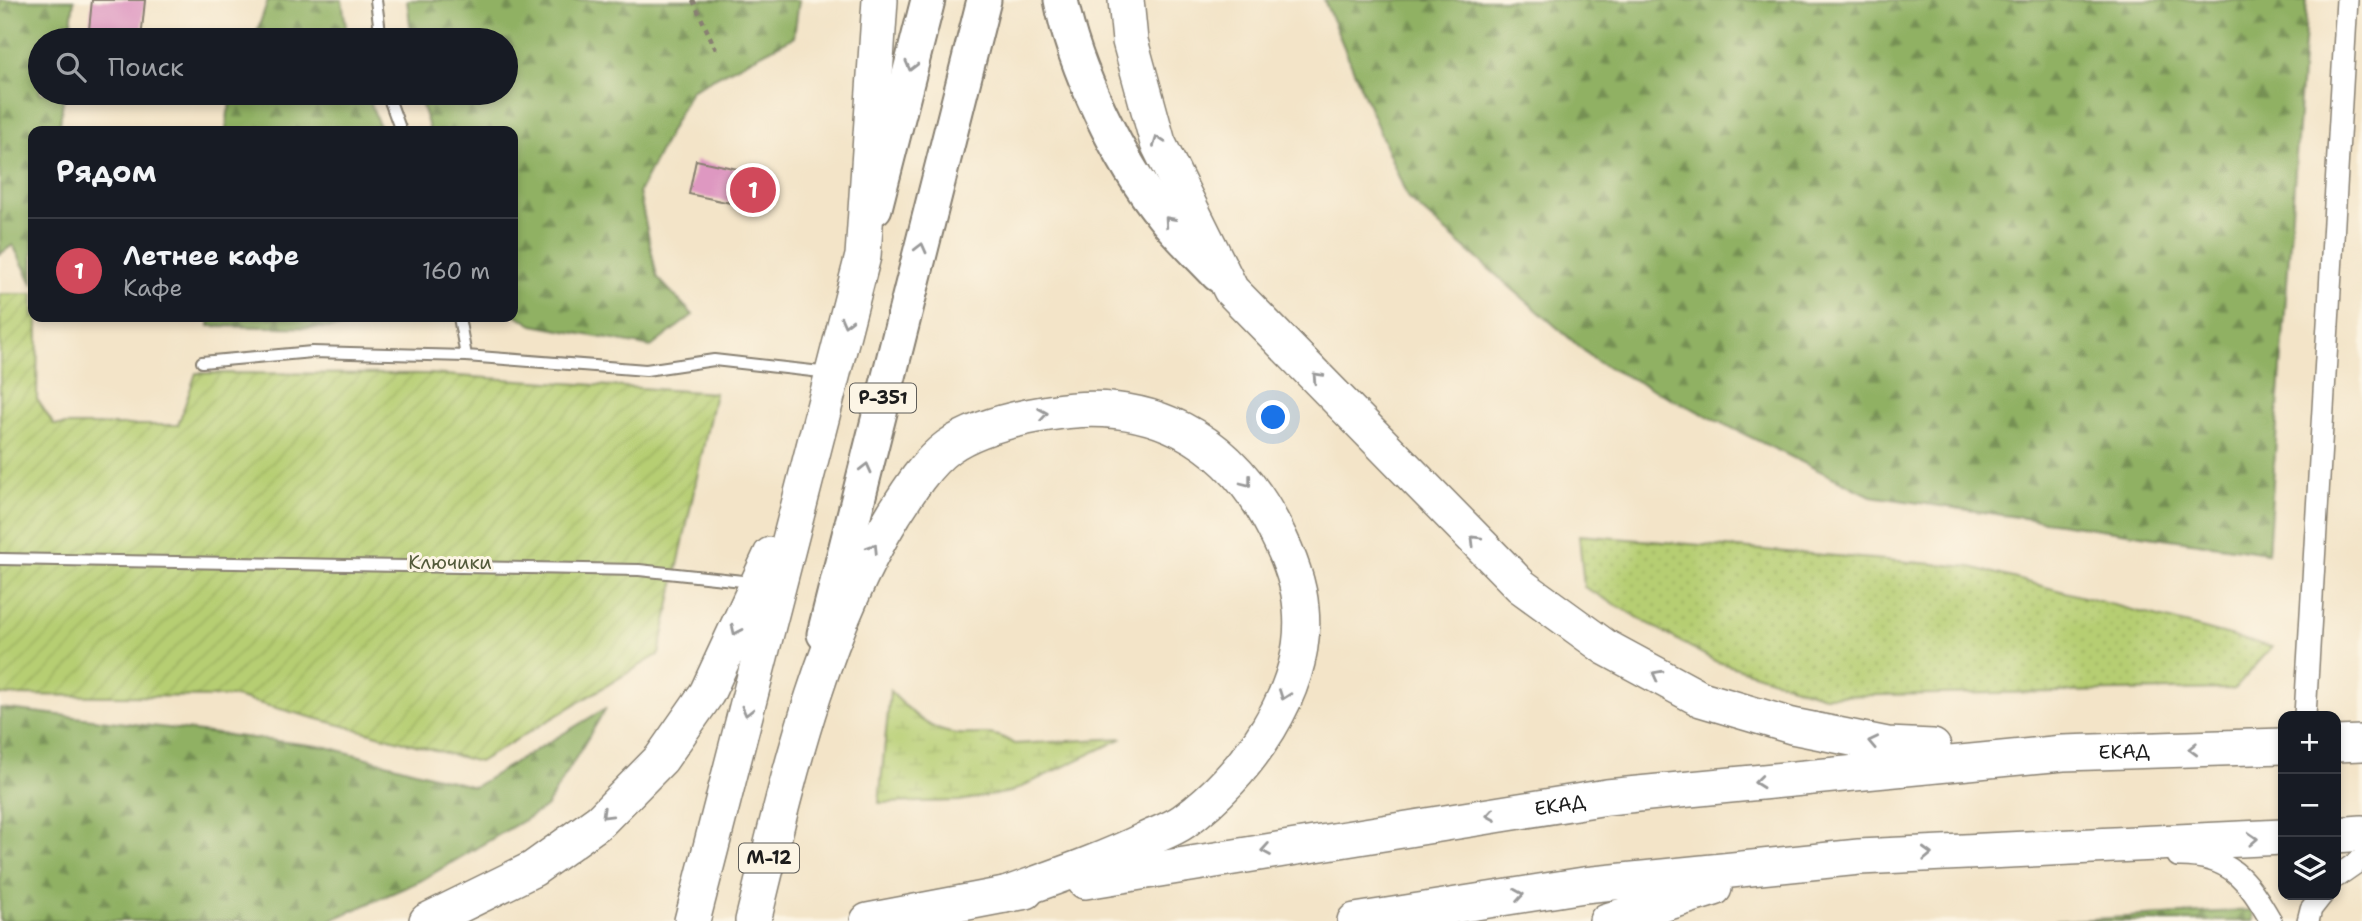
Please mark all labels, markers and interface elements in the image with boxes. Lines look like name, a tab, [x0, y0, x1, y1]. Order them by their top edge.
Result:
search box	[28, 28, 518, 105]
icon: search	[52, 48, 90, 86]
text: Поиск	[108, 49, 184, 84]
one-way arrow	[905, 60, 920, 72]
one-way arrow	[1153, 135, 1167, 147]
text: Рядом	[56, 151, 156, 192]
pin: 1	[730, 164, 776, 216]
one-way arrow	[1165, 217, 1177, 230]
text: Летнее кафе	[123, 238, 299, 273]
one-way arrow	[913, 242, 927, 254]
text: 1	[74, 256, 84, 286]
text: 160 m	[422, 256, 490, 286]
text: Кафе	[123, 273, 182, 303]
one-way arrow	[840, 316, 854, 328]
one-way arrow	[1312, 372, 1325, 385]
road number: Р-351	[850, 384, 916, 412]
your location	[1256, 400, 1290, 434]
one-way arrow	[1037, 407, 1049, 422]
one-way arrow	[858, 462, 872, 474]
one-way arrow	[1239, 475, 1252, 487]
one-way arrow	[1471, 535, 1484, 548]
one-way arrow	[865, 542, 878, 555]
park label: Ключики	[408, 550, 492, 575]
one-way arrow	[730, 623, 744, 635]
one-way arrow	[1652, 670, 1664, 683]
one-way arrow	[1278, 688, 1292, 700]
one-way arrow	[741, 705, 755, 717]
map controls	[2278, 711, 2341, 900]
button: +	[2278, 711, 2341, 774]
one-way arrow	[1867, 736, 1879, 751]
street label: ЕКАД	[2098, 738, 2151, 765]
one-way arrow	[2187, 741, 2198, 756]
one-way arrow	[1753, 774, 1765, 789]
button: −	[2278, 774, 2341, 837]
street label: ЕКАД	[1533, 789, 1588, 821]
one-way arrow	[602, 805, 615, 818]
one-way arrow	[1485, 807, 1497, 822]
one-way arrow	[2247, 832, 2258, 847]
button: layers	[2278, 837, 2341, 900]
one-way arrow	[1260, 842, 1272, 857]
road number: М-12	[739, 844, 799, 872]
one-way arrow	[1922, 847, 1933, 862]
one-way arrow	[1513, 888, 1525, 903]

